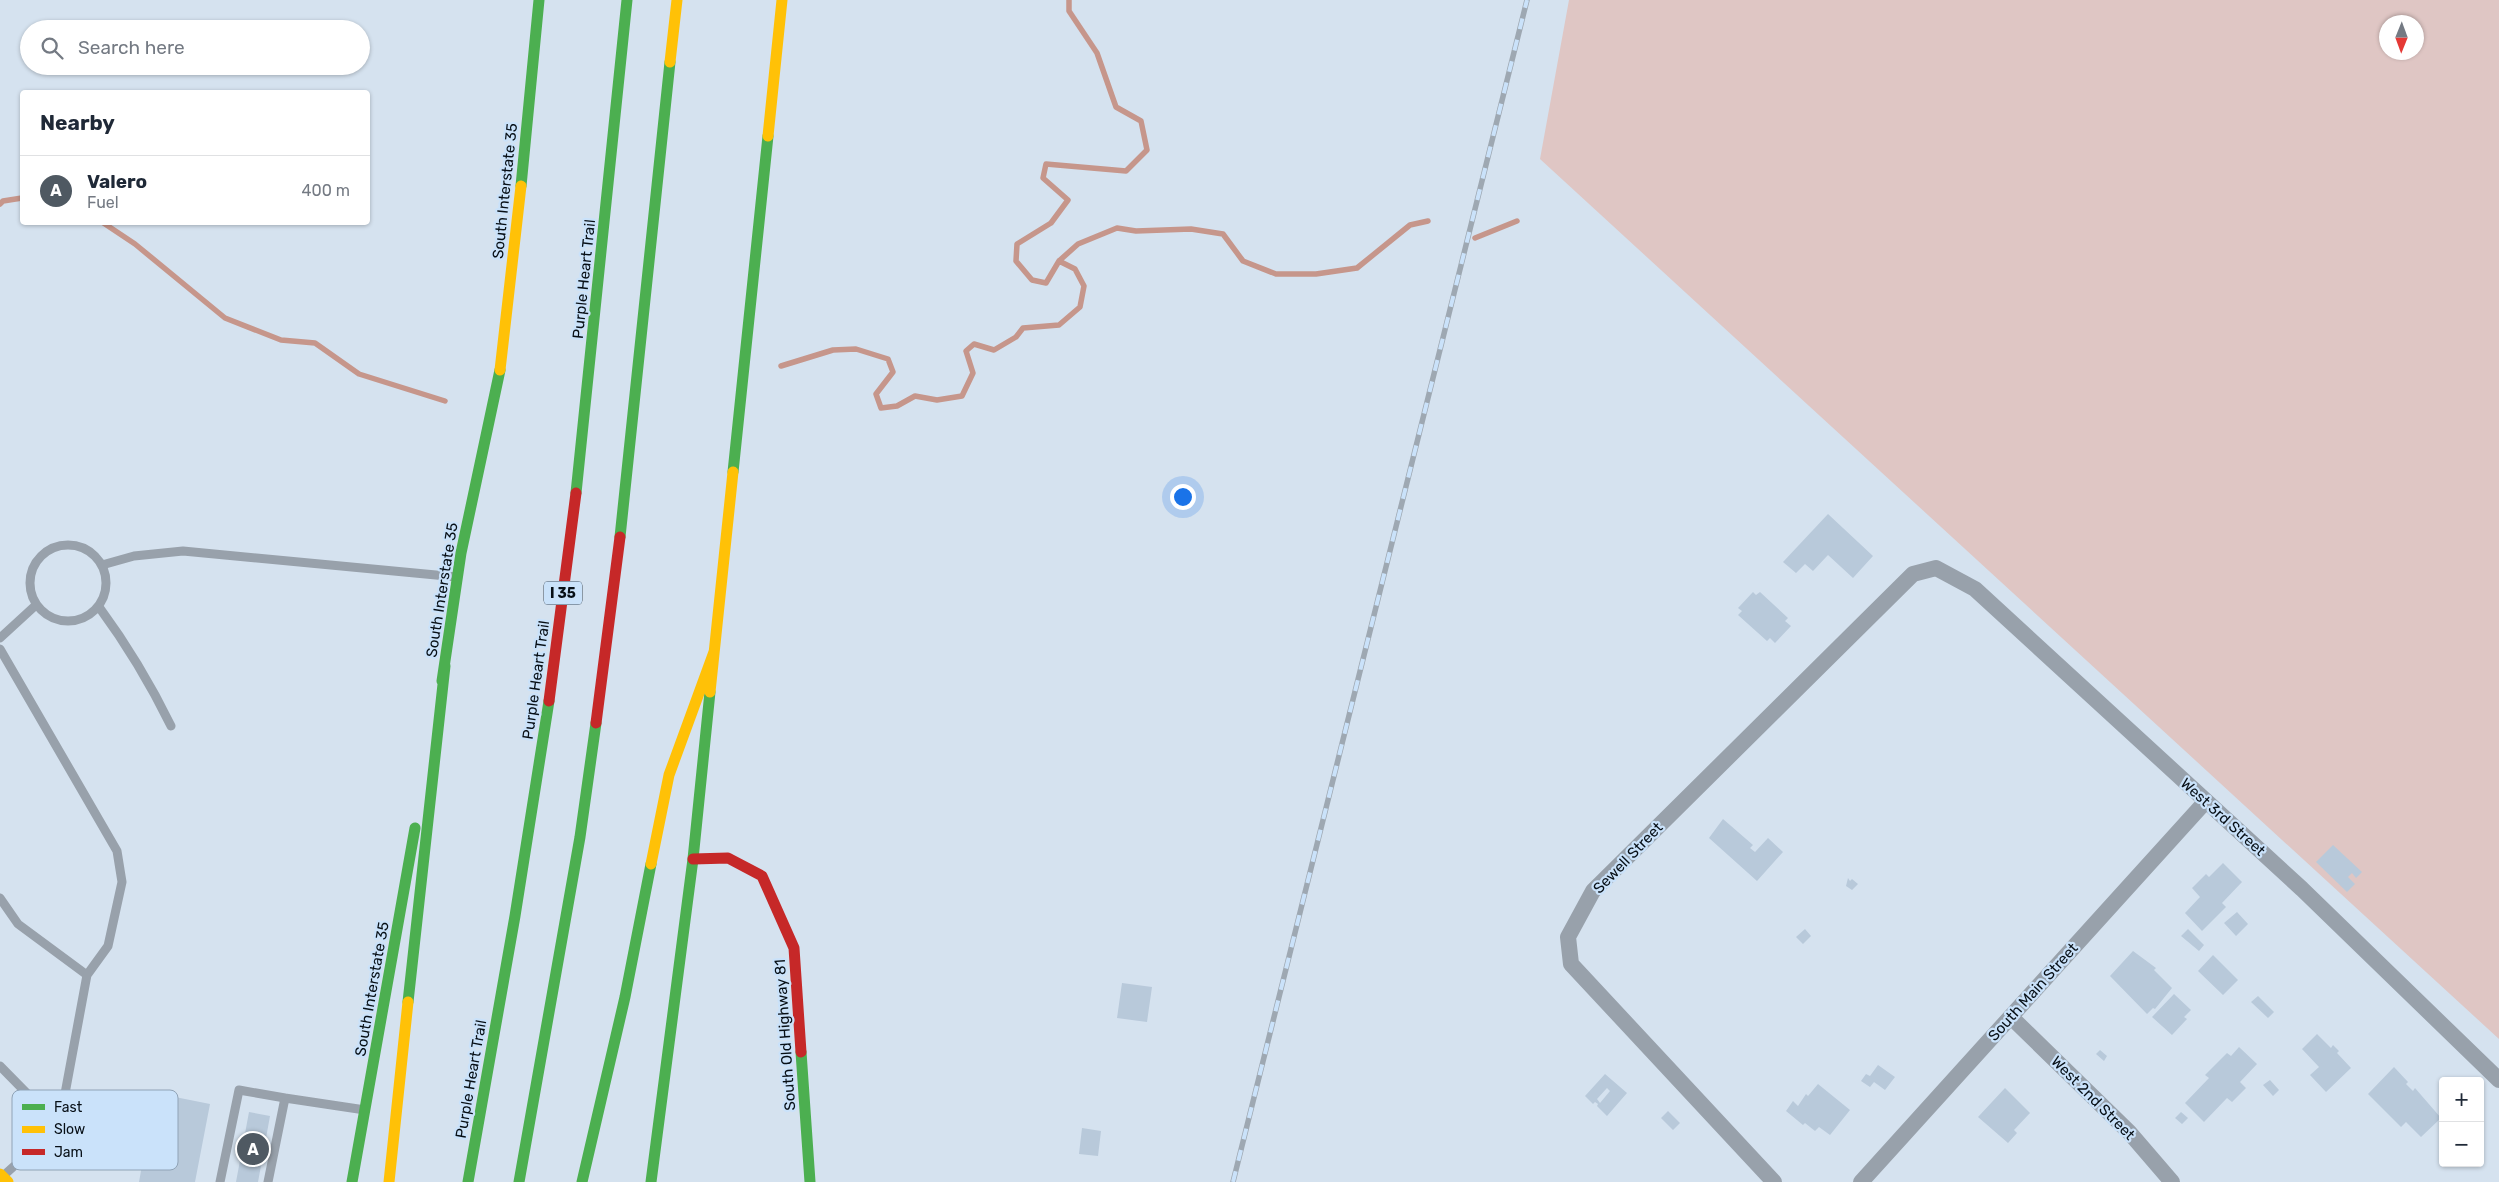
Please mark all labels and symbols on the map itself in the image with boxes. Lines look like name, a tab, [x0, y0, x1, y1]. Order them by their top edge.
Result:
north arrow	[2379, 15, 2424, 60]
street label: South Interstate 35	[489, 122, 521, 260]
street label: Purple Heart Trail	[569, 218, 599, 340]
your location	[1170, 484, 1196, 510]
street label: South Interstate 35	[422, 521, 462, 659]
road number: I 35	[544, 582, 582, 604]
street label: Purple Heart Trail	[519, 619, 553, 741]
street label: West 3rd Street	[2177, 774, 2269, 860]
street label: Sewell Street	[1590, 819, 1667, 897]
street label: South Interstate 35	[351, 920, 393, 1058]
street label: South Main Street	[1984, 939, 2082, 1045]
street label: South Old Highway 81	[771, 959, 799, 1111]
street label: Purple Heart Trail	[452, 1018, 490, 1140]
street label: West 2nd Street	[2047, 1052, 2139, 1144]
legend	[12, 1090, 178, 1170]
text: Fast	[54, 1099, 83, 1116]
text: Slow	[54, 1121, 85, 1138]
pin: A	[237, 1130, 269, 1168]
text: Jam	[54, 1144, 83, 1161]

